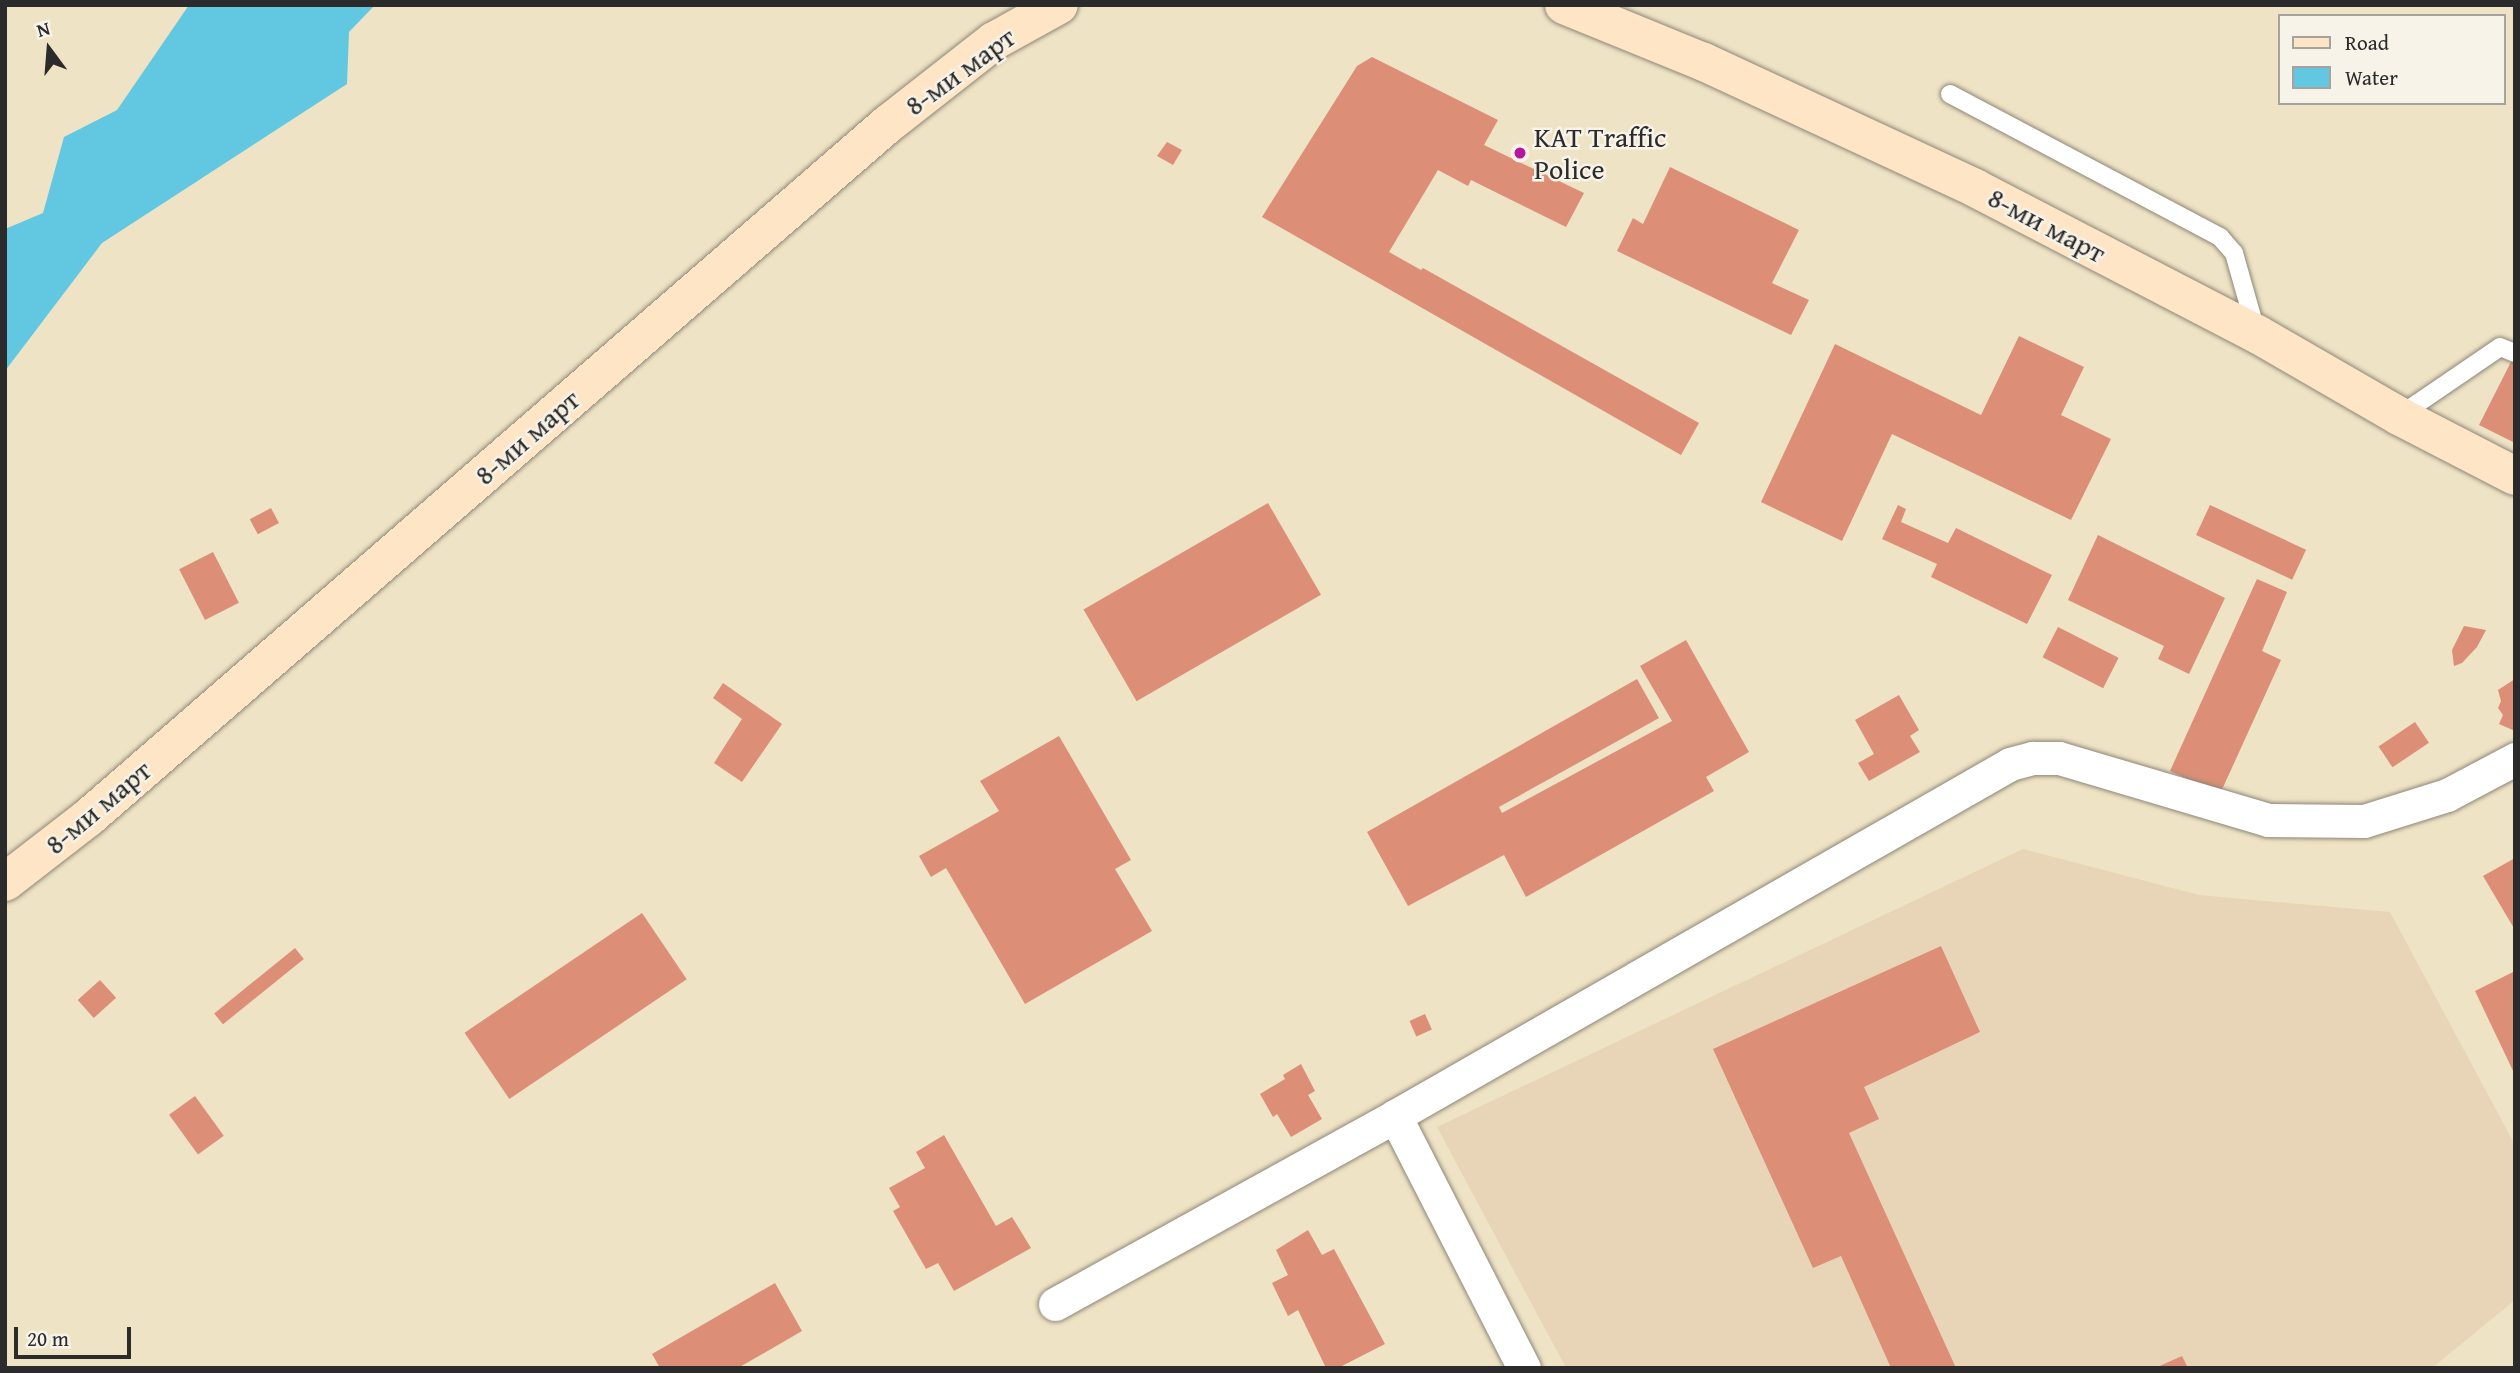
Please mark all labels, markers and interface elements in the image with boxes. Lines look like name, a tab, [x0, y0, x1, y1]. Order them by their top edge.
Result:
north arrow	[14, 14, 84, 84]
text: N	[33, 14, 53, 44]
legend	[2278, 14, 2506, 105]
street label: 8-ми март	[898, 20, 1022, 122]
text: Road	[2345, 27, 2389, 58]
text: Water	[2345, 62, 2398, 93]
place label: KAT Traffic Police	[1534, 120, 1666, 186]
marker: KAT Traffic Police	[1512, 145, 1528, 161]
street label: 8-ми март	[1983, 180, 2111, 270]
street label: 8-ми март	[468, 382, 586, 492]
street label: 8-ми март	[38, 753, 158, 861]
scale bar	[18, 1314, 135, 1358]
text: 20 m	[27, 1323, 69, 1354]

